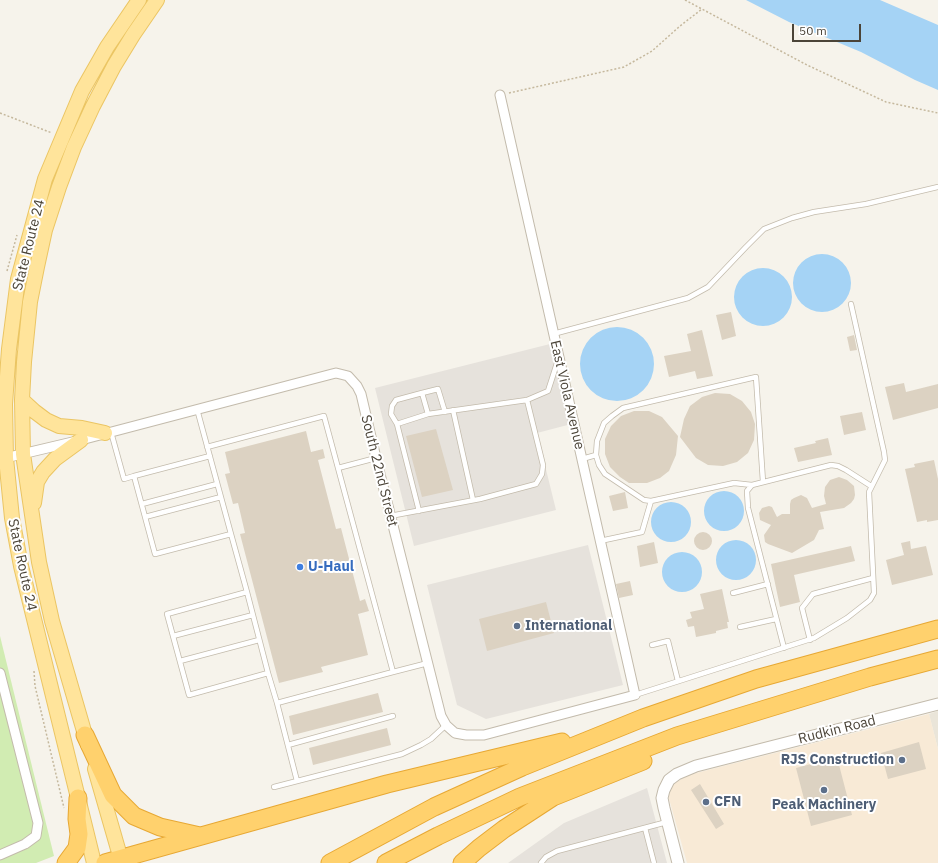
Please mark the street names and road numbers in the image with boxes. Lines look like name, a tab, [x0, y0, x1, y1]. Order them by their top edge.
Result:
street label: State Route 24	[10, 198, 48, 292]
street label: East Viola Avenue	[546, 339, 588, 451]
street label: South 22nd Street	[357, 413, 401, 529]
street label: State Route 24	[4, 517, 40, 613]
street label: Rudkin Road	[796, 712, 878, 748]

